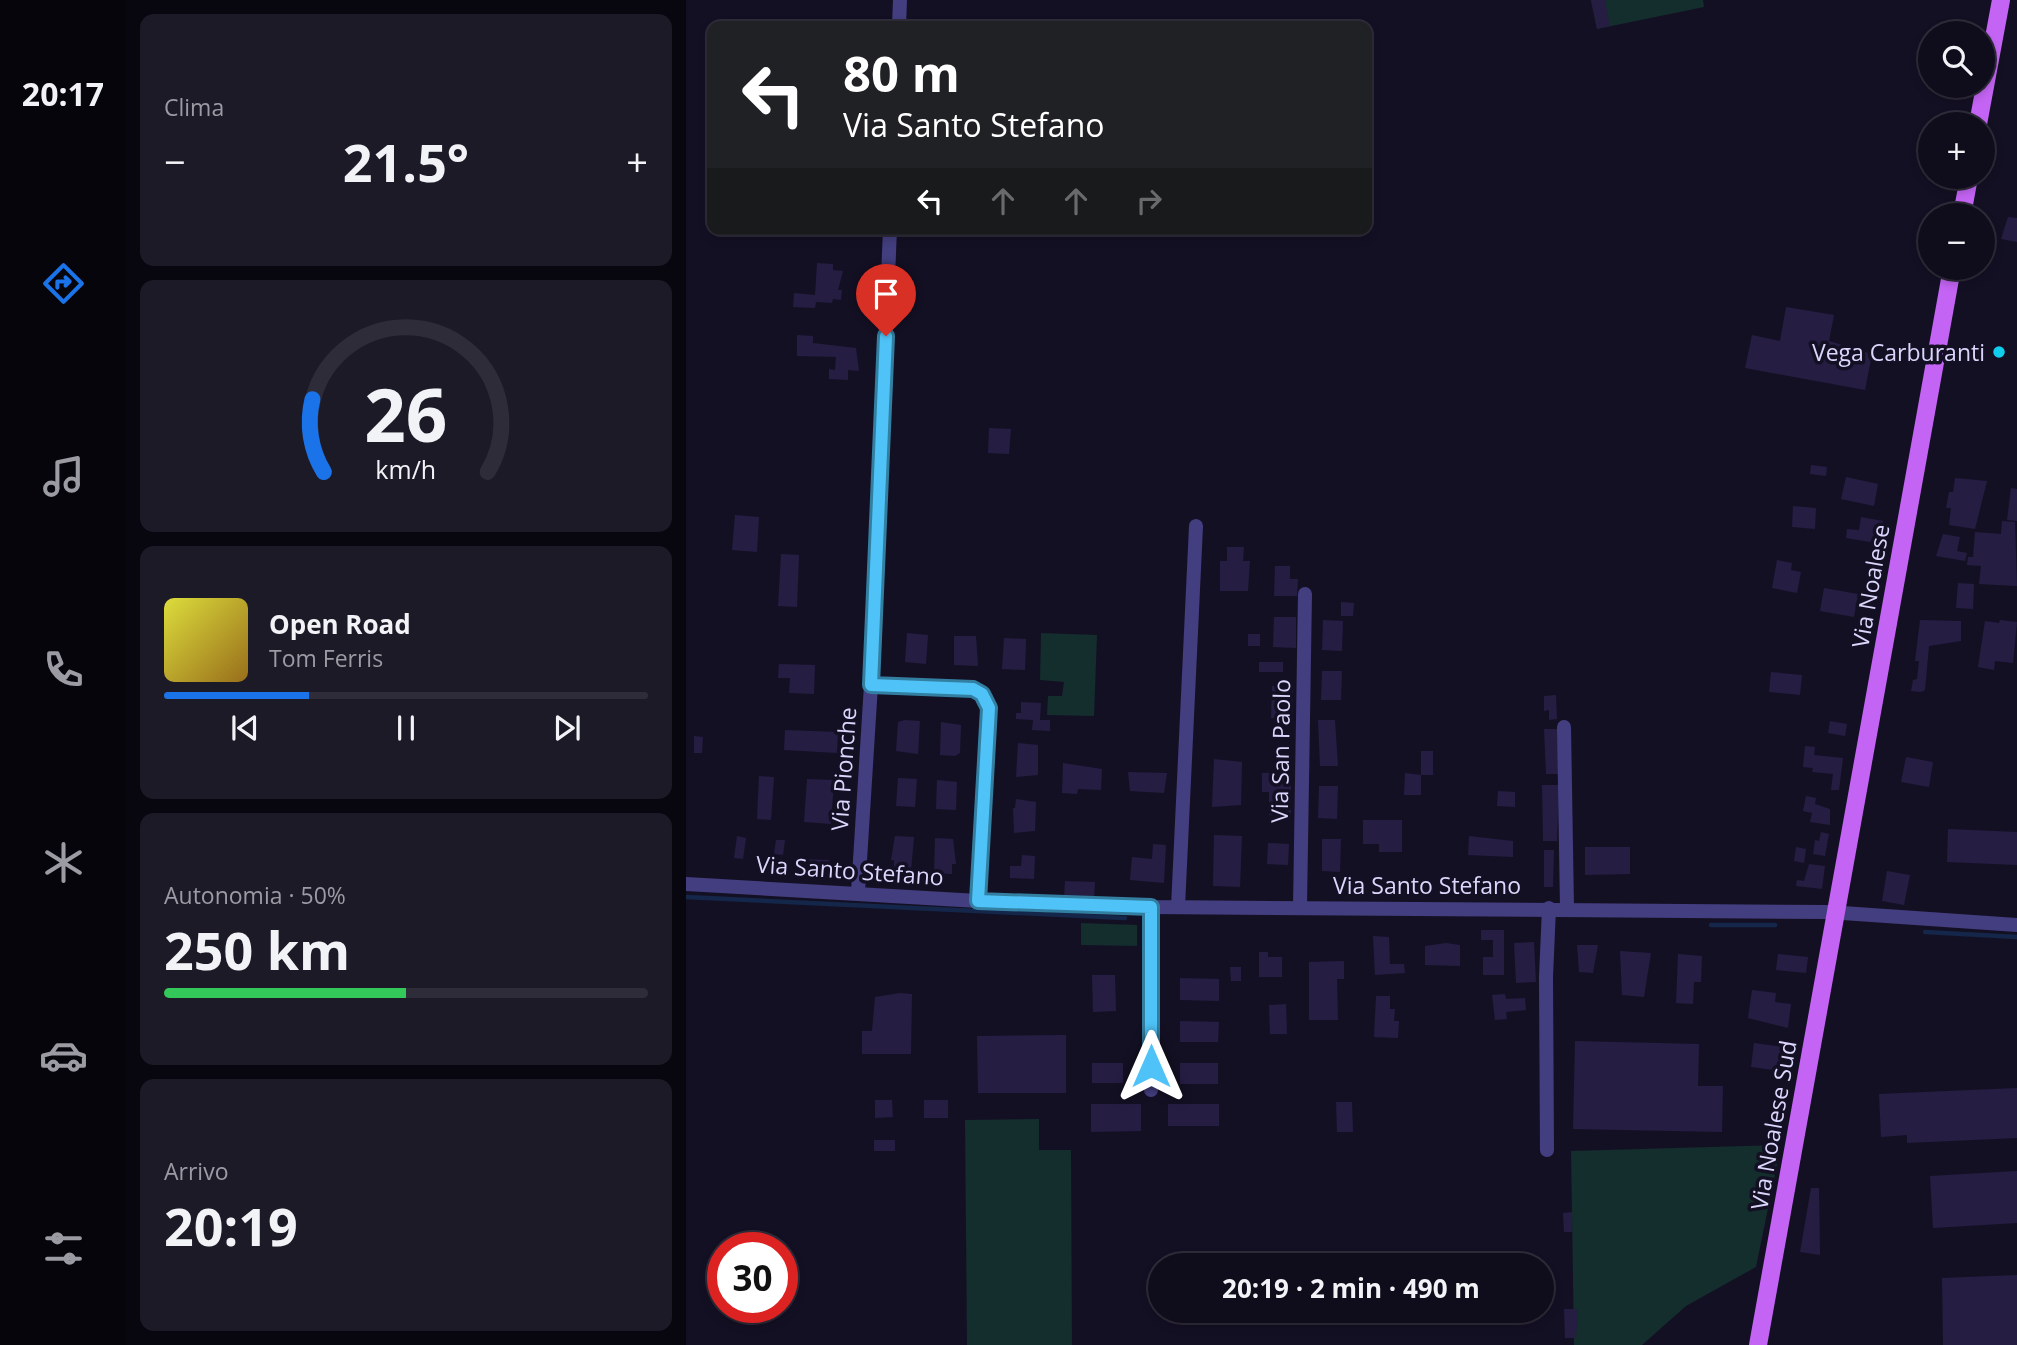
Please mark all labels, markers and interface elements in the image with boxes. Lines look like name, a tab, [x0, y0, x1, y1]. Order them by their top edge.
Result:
map controls	[1918, 21, 1995, 280]
button: search	[1918, 21, 1995, 98]
text: 80 m	[843, 40, 960, 106]
icon: left	[728, 49, 819, 140]
text: 20:17	[22, 72, 104, 115]
text: Clima	[164, 91, 224, 123]
text: Via Santo Stefano	[843, 103, 1105, 146]
button: +	[1918, 112, 1995, 189]
text: 21.5°	[343, 126, 469, 197]
text: −	[164, 135, 186, 187]
text: +	[626, 135, 648, 187]
icon: left	[911, 182, 949, 220]
icon: ahead	[984, 182, 1022, 220]
icon: ahead	[1057, 182, 1095, 220]
icon: right	[1130, 182, 1168, 220]
button: −	[1918, 203, 1995, 280]
icon: directions	[39, 259, 88, 308]
pin	[856, 264, 916, 336]
icon: arrive	[867, 275, 905, 313]
place label: Vega Carburanti	[1812, 336, 1985, 368]
marker: Vega Carburanti	[1991, 344, 2007, 360]
text: 26	[364, 365, 448, 464]
icon: music	[39, 452, 88, 501]
text: km/h	[376, 452, 436, 486]
street label: Via Noalese	[1843, 522, 1897, 650]
text: Open Road	[269, 606, 411, 642]
text: Tom Ferris	[269, 642, 383, 674]
icon: phone	[39, 645, 88, 694]
street label: Via San Paolo	[1263, 679, 1297, 823]
street label: Via Pionche	[823, 706, 863, 832]
icon: previous	[226, 709, 264, 747]
icon: pause	[387, 709, 425, 747]
icon: next	[548, 709, 586, 747]
icon: climate	[39, 838, 88, 887]
street label: Via Santo Stefano	[755, 847, 945, 893]
street label: Via Santo Stefano	[1333, 869, 1521, 901]
text: Autonomia · 50%	[164, 879, 346, 911]
text: 250 km	[164, 914, 350, 985]
position arrow	[1114, 1029, 1188, 1103]
icon: car	[39, 1031, 88, 1080]
street label: Via Noalese Sud	[1742, 1038, 1804, 1212]
text: Arrivo	[164, 1155, 228, 1187]
text: 20:19	[164, 1190, 298, 1261]
icon: filters	[39, 1224, 88, 1273]
speed limit sign: 30	[707, 1232, 798, 1323]
text: 20:19 · 2 min · 490 m	[1222, 1270, 1480, 1306]

